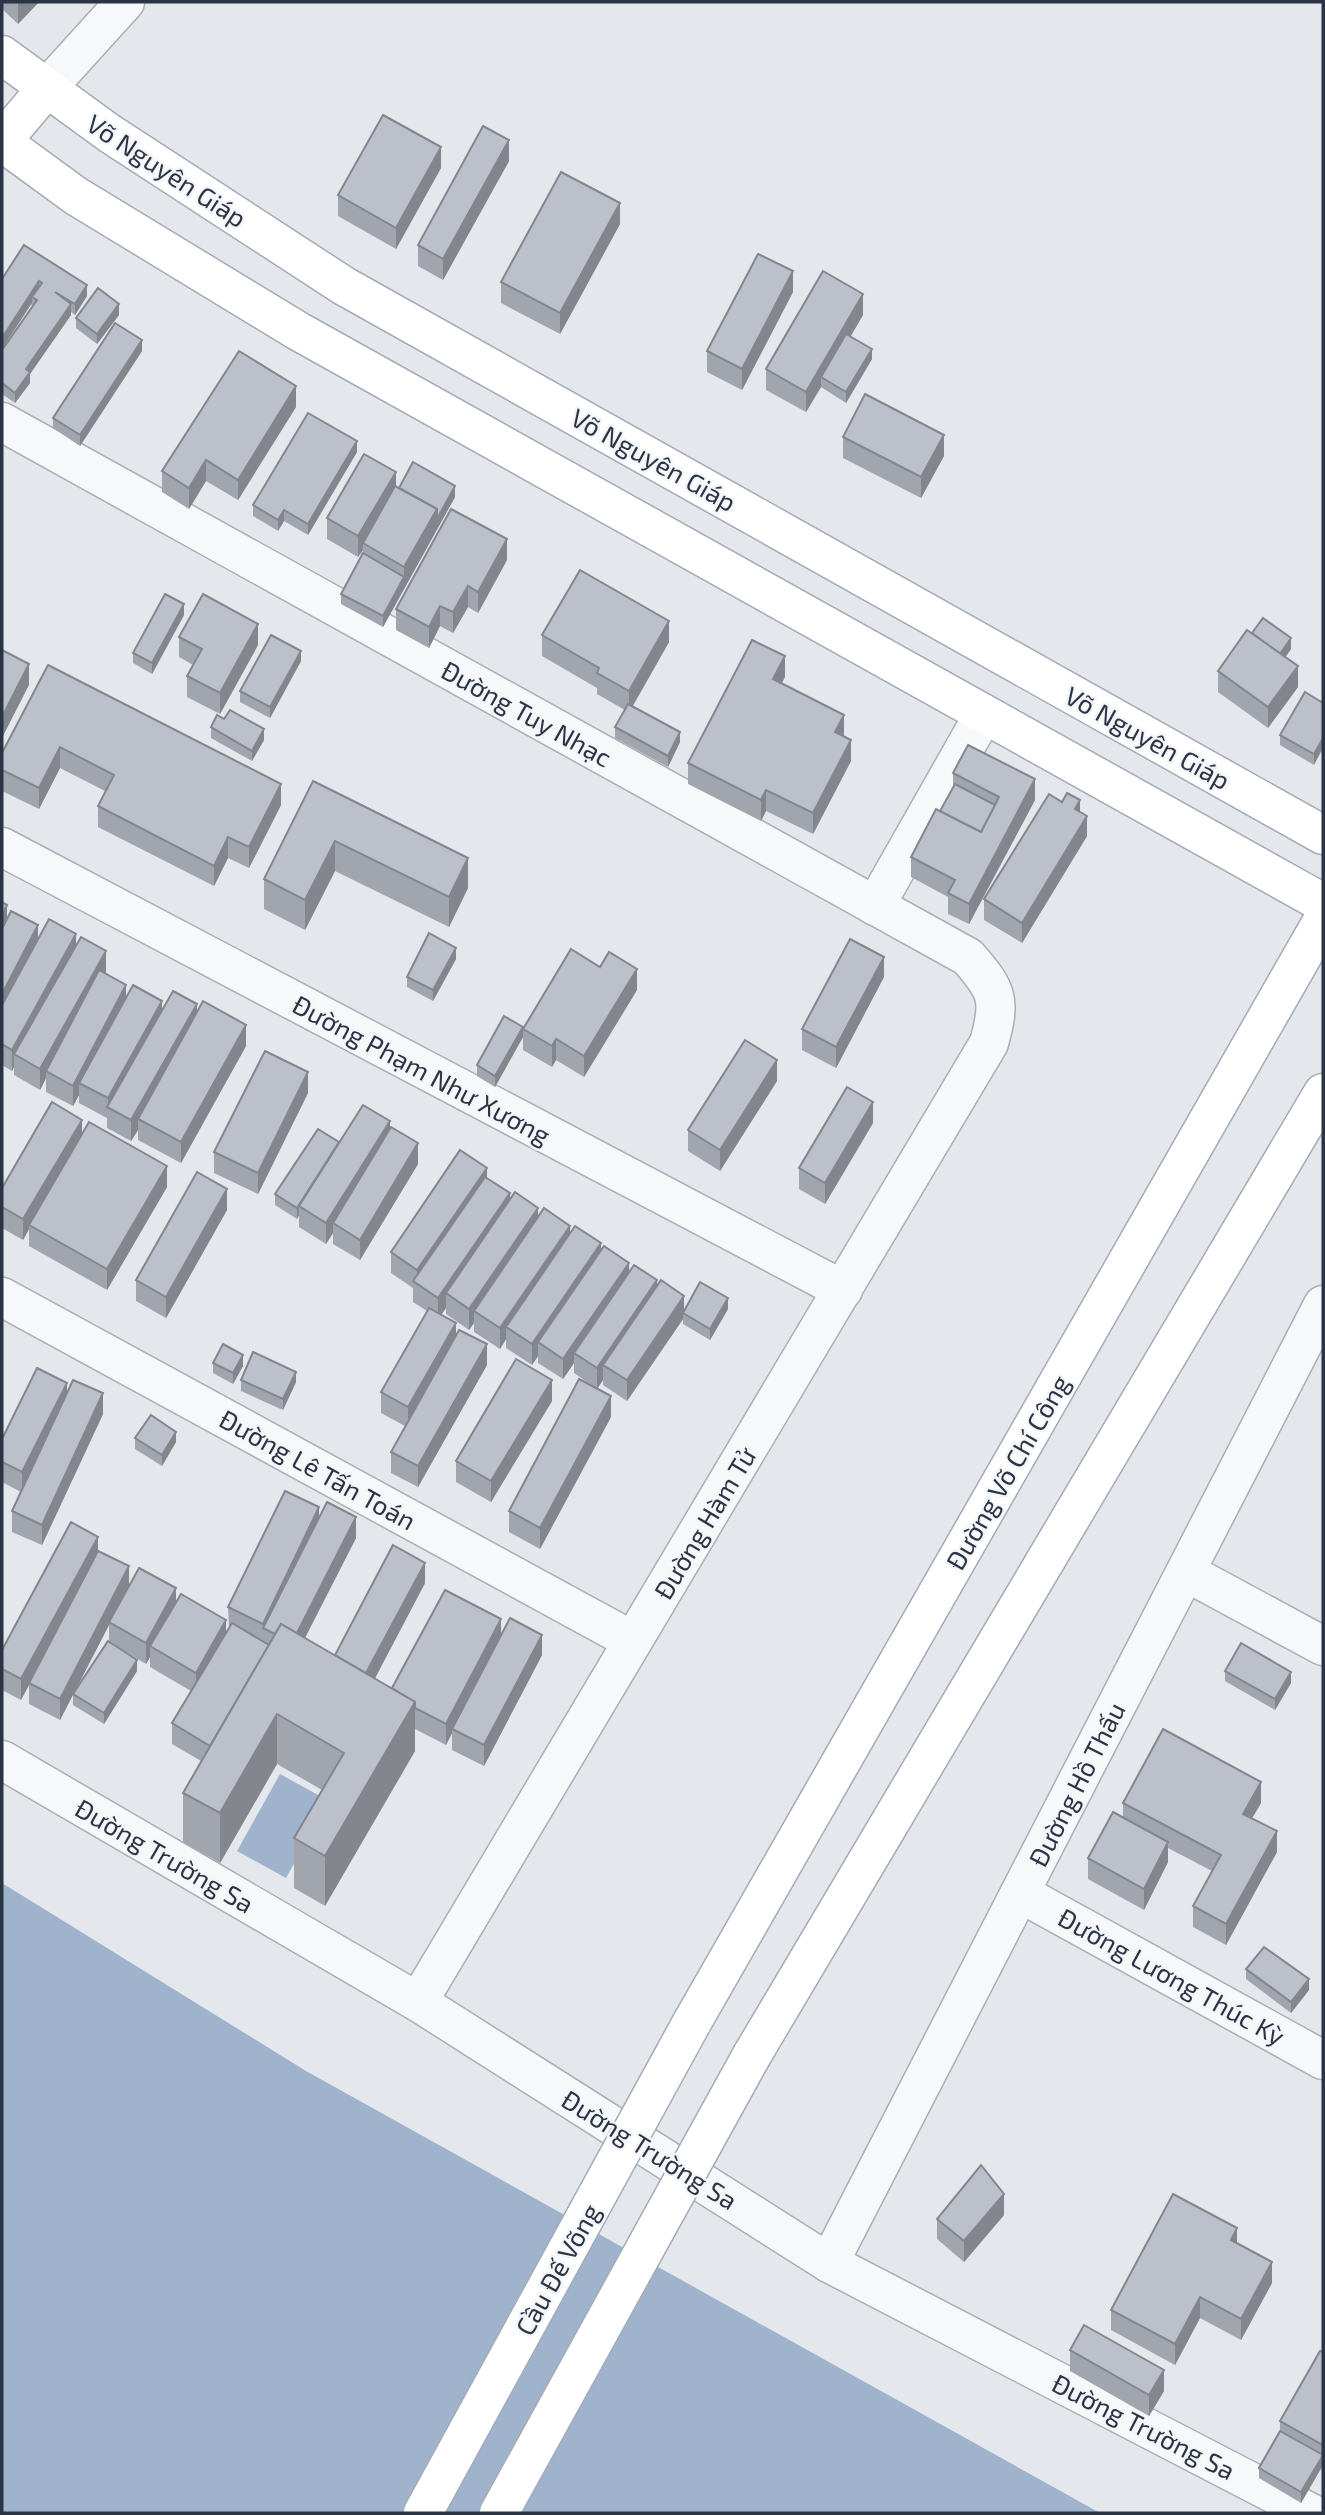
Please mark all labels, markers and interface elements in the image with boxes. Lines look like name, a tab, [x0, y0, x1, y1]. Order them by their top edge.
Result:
street label: Võ Nguyên Giáp	[82, 107, 252, 233]
street label: Võ Nguyên Giáp	[566, 401, 742, 517]
street label: Đường Tuy Nhạc	[436, 653, 618, 773]
street label: Võ Nguyên Giáp	[1060, 679, 1236, 795]
street label: Đường Phạm Như Xương	[288, 988, 556, 1150]
street label: Đường Võ Chí Công	[939, 1369, 1075, 1575]
street label: Đường Lê Tấn Toán	[215, 1402, 421, 1536]
street label: Đường Hàm Tử	[647, 1440, 762, 1604]
street label: Đường Hồ Thấu	[1021, 1697, 1131, 1871]
street label: Đường Trường Sa	[70, 1791, 260, 1919]
street label: Đường Lương Thúc Kỳ	[1053, 1901, 1291, 2051]
street label: Đường Trường Sa	[557, 2083, 743, 2215]
street label: Cầu Đế Võng	[508, 2198, 606, 2340]
street label: Đường Trường Sa	[1048, 2367, 1240, 2485]

